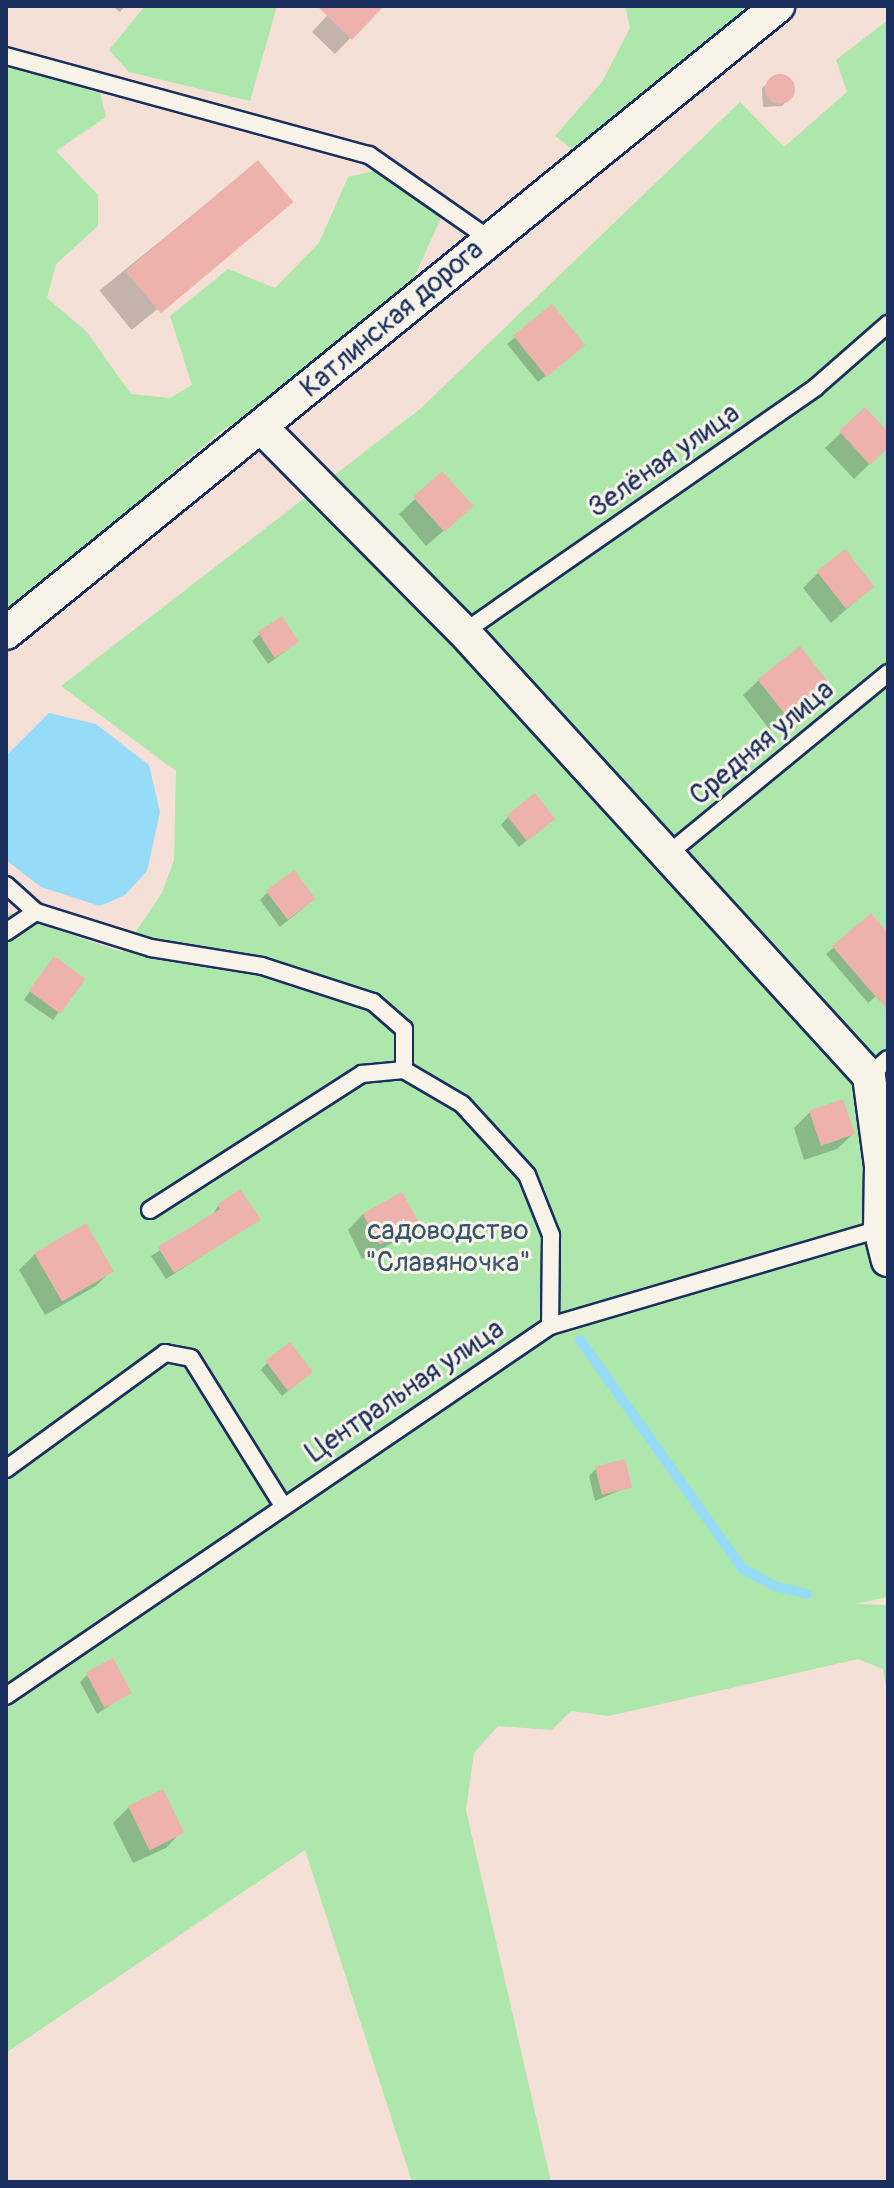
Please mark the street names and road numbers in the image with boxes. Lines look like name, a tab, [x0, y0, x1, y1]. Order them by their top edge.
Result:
street label: Катлинская дорога	[294, 233, 490, 405]
street label: Зелёная улица	[582, 397, 746, 525]
street label: Средняя улица	[683, 673, 841, 813]
street label: Центральная улица	[300, 1312, 510, 1470]

